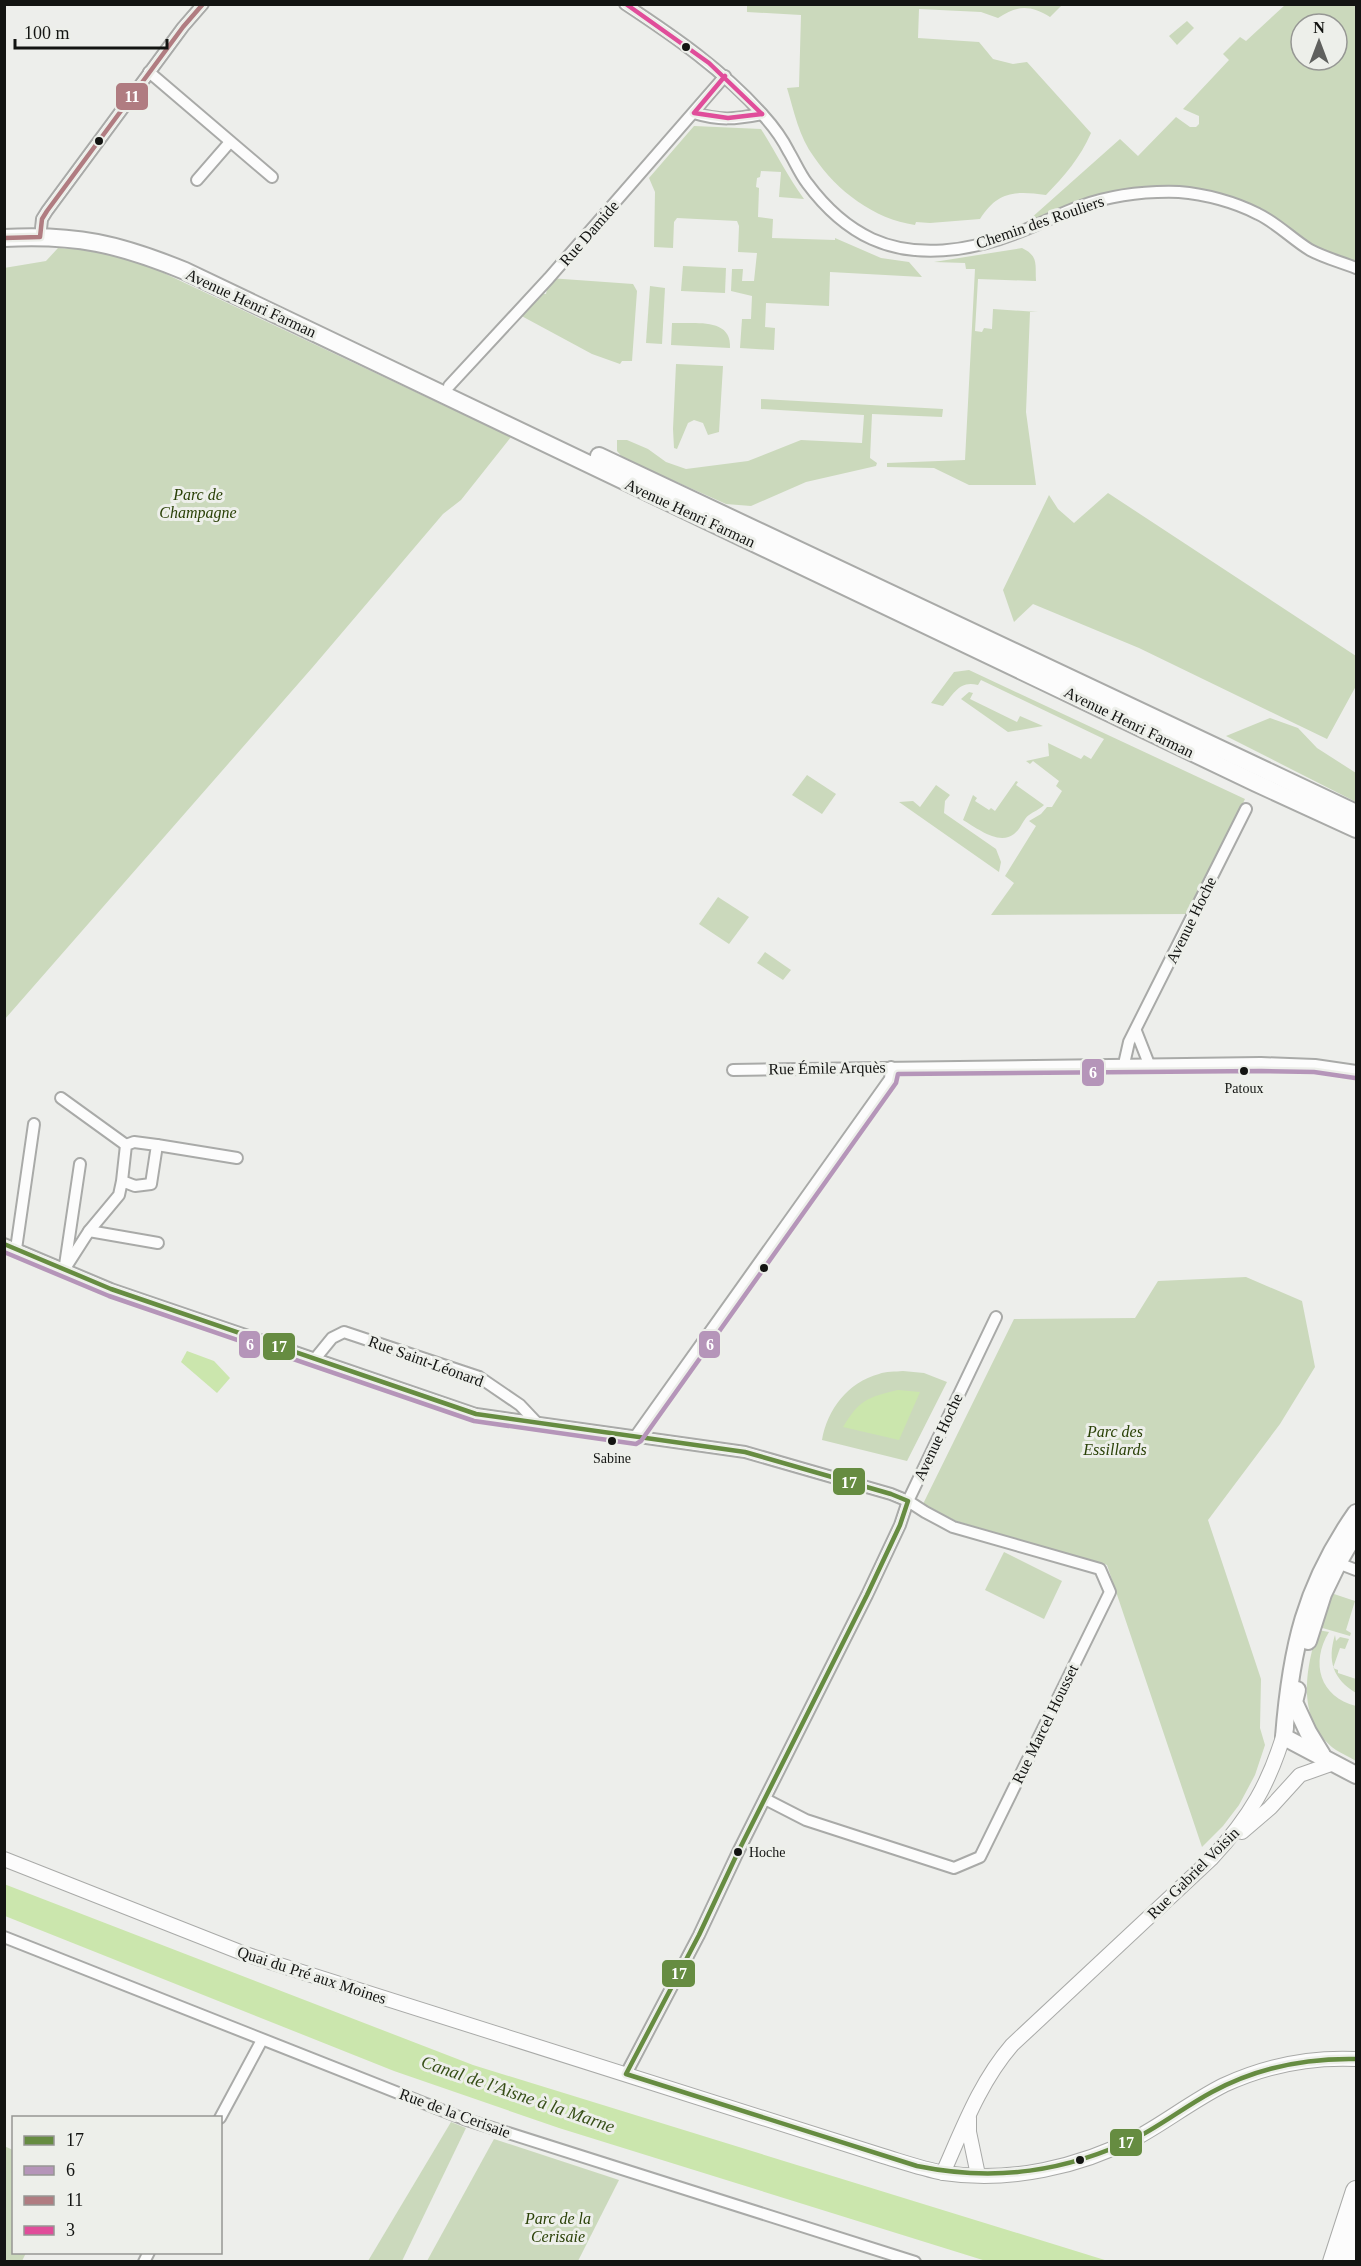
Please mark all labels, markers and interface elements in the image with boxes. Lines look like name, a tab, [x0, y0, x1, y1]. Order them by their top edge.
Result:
scale bar	[15, 12, 166, 50]
north arrow	[1289, 12, 1349, 72]
text: N	[1313, 19, 1325, 36]
text: 100 m	[24, 23, 70, 43]
unlabelled marker	[680, 41, 692, 53]
line badge: 11	[115, 82, 149, 111]
text: 11	[124, 88, 140, 105]
unlabelled marker	[93, 135, 105, 147]
street label: Chemin des Rouliers	[974, 192, 1106, 252]
street label: Rue Damide	[556, 197, 622, 269]
street label: Avenue Henri Farman	[183, 265, 319, 341]
street label: Avenue Henri Farman	[622, 475, 758, 551]
park label: Parc de Champagne	[159, 486, 237, 522]
street label: Avenue Henri Farman	[1062, 683, 1196, 761]
street label: Avenue Hoche	[1163, 874, 1219, 966]
street label: Rue Émile Arquès	[768, 1057, 886, 1079]
line badge: 6	[1081, 1058, 1105, 1087]
text: 6	[1089, 1064, 1097, 1081]
marker: Patoux	[1238, 1065, 1250, 1077]
place label: Patoux	[1225, 1081, 1263, 1096]
unlabelled marker	[758, 1262, 770, 1274]
line badge: 6	[238, 1330, 261, 1359]
line badge: 6	[698, 1330, 721, 1359]
line badge: 17	[262, 1332, 296, 1361]
street label: Rue Saint-Léonard	[366, 1332, 486, 1390]
text: 6	[246, 1336, 254, 1353]
text: 6	[706, 1336, 714, 1353]
text: 17	[271, 1338, 287, 1355]
street label: Avenue Hoche	[910, 1391, 966, 1483]
park label: Parc des Essillards	[1082, 1423, 1147, 1458]
marker: Sabine	[606, 1435, 618, 1447]
place label: Sabine	[593, 1451, 631, 1466]
line badge: 17	[832, 1467, 866, 1496]
text: 17	[841, 1474, 857, 1491]
street label: Rue Marcel Housset	[1009, 1661, 1082, 1786]
street label: Rue Gabriel Voisin	[1144, 1824, 1242, 1922]
place label: Hoche	[749, 1845, 786, 1860]
marker: Hoche	[732, 1846, 744, 1858]
street label: Quai du Pré aux Moines	[235, 1943, 389, 2007]
line badge: 17	[661, 1959, 696, 1988]
text: 17	[671, 1965, 687, 1982]
water label: Canal de l'Aisne à la Marne	[419, 2051, 617, 2137]
street label: Rue de la Cerisaie	[397, 2085, 513, 2141]
legend	[12, 2116, 222, 2254]
line badge: 17	[1109, 2128, 1143, 2157]
text: 17	[66, 2130, 84, 2150]
text: 17	[1118, 2134, 1134, 2151]
unlabelled marker	[1074, 2154, 1086, 2166]
text: 6	[66, 2160, 75, 2180]
text: 11	[66, 2190, 83, 2210]
park label: Parc de la Cerisaie	[524, 2210, 591, 2245]
text: 3	[66, 2220, 75, 2240]

